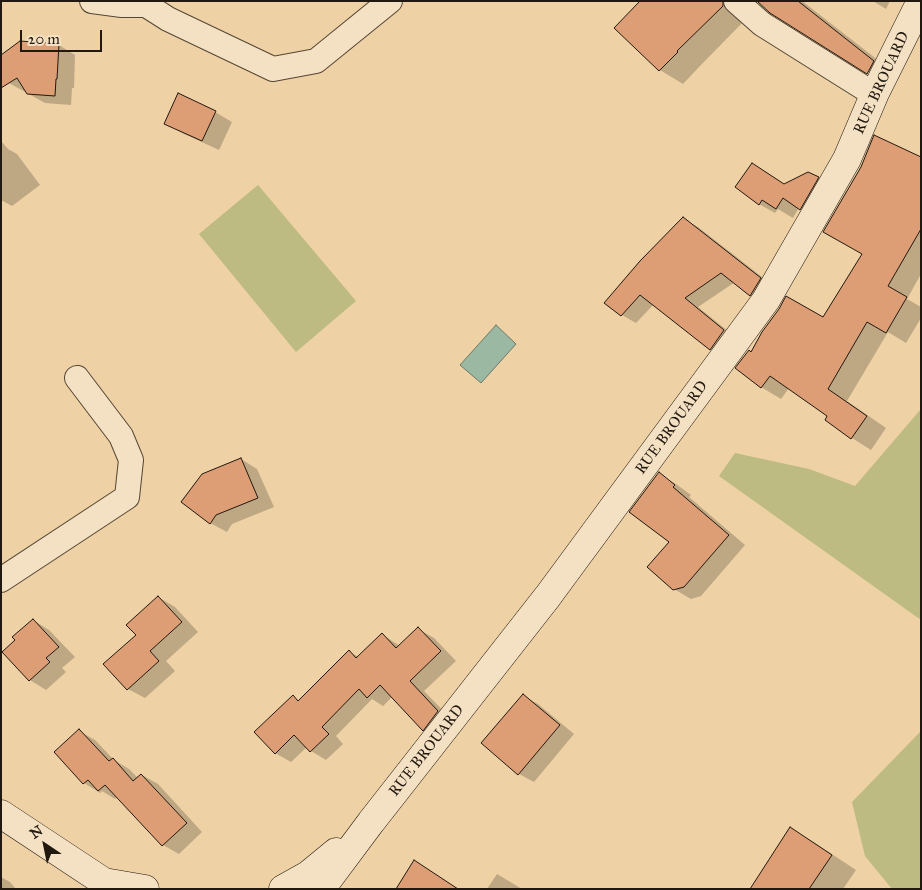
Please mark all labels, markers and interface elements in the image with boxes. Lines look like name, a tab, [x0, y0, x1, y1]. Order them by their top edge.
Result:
scale bar	[22, 20, 105, 52]
street label: RUE BROUARD	[850, 29, 914, 137]
text: 20 m	[28, 30, 60, 48]
street label: RUE BROUARD	[632, 378, 712, 478]
street label: RUE BROUARD	[386, 702, 468, 800]
north arrow	[20, 820, 70, 870]
text: N	[27, 822, 46, 843]

